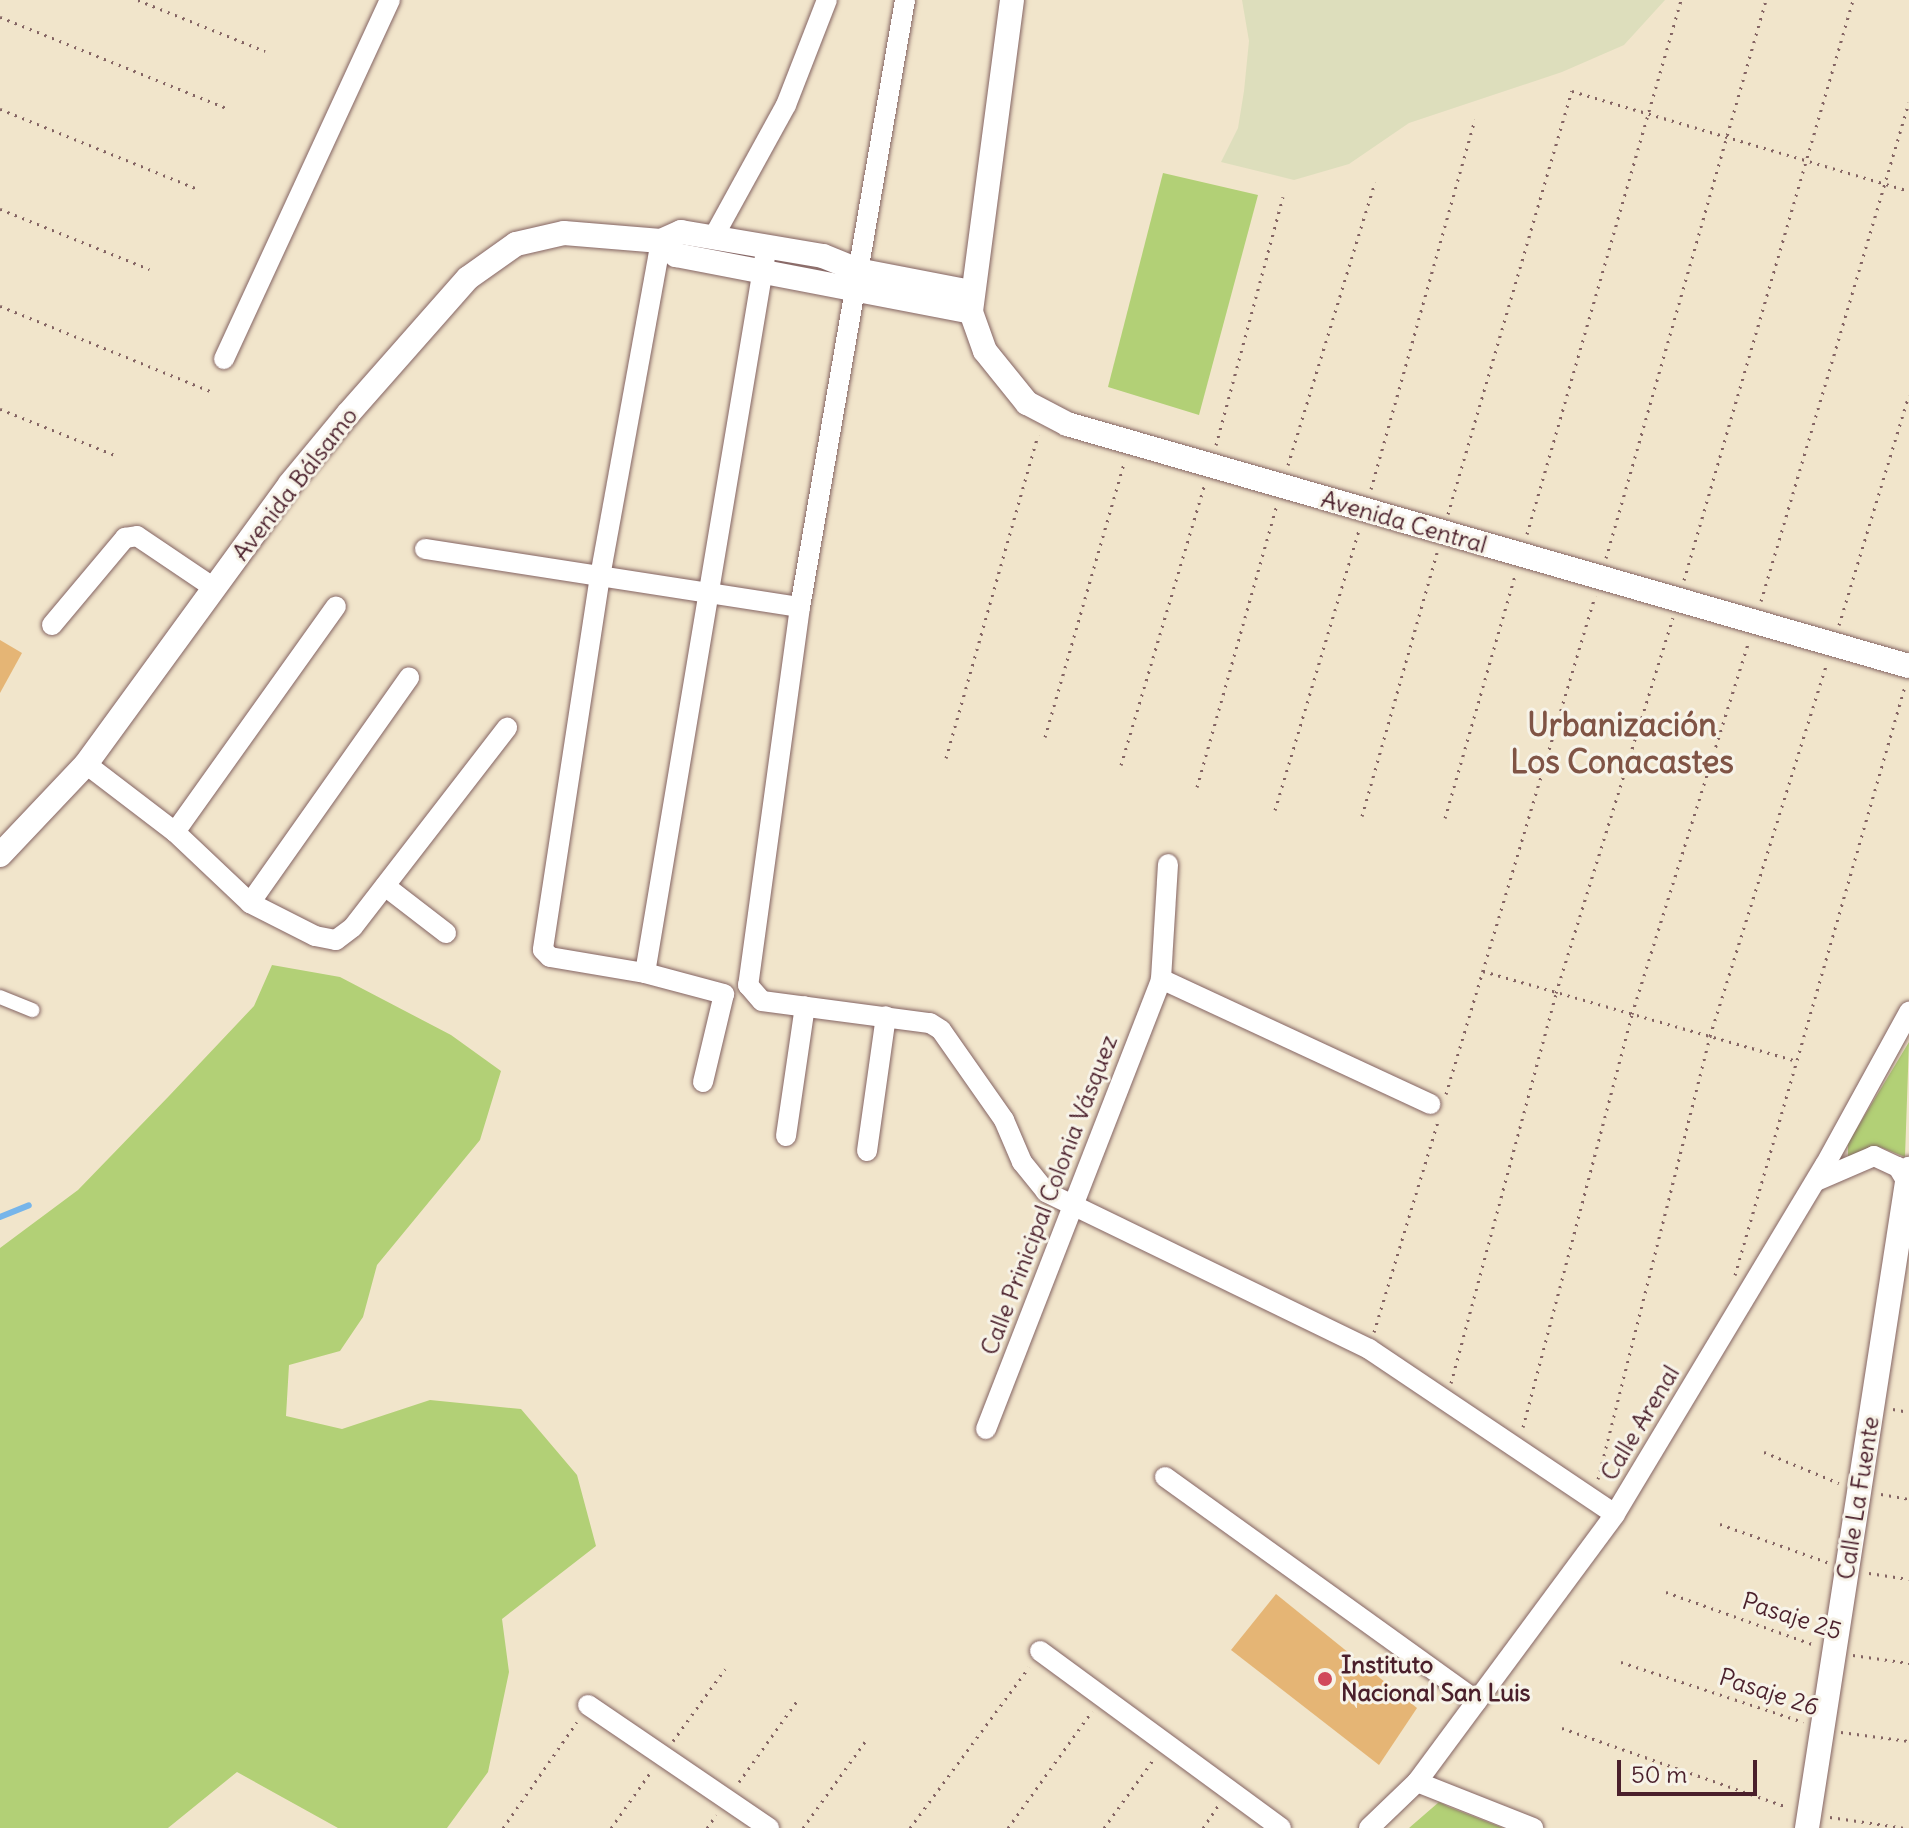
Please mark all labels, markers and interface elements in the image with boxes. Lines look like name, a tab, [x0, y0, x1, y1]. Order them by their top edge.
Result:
street label: Avenida Bálsamo	[226, 402, 364, 566]
street label: Avenida Central	[1318, 485, 1490, 559]
district label: Urbanización Los Conacastes	[1510, 707, 1734, 782]
street label: Calle Prinicipal Colonia Vásquez	[975, 1031, 1123, 1359]
street label: Calle Arenal	[1594, 1360, 1686, 1486]
street label: Calle La Fuente	[1831, 1414, 1885, 1582]
street label: Pasaje 25	[1739, 1586, 1845, 1646]
place label: Instituto Nacional San Luis	[1341, 1651, 1530, 1707]
street label: Pasaje 26	[1715, 1662, 1823, 1722]
marker: Instituto Nacional San Luis	[1316, 1670, 1334, 1688]
scale bar	[1621, 1744, 1761, 1794]
text: 50 m	[1631, 1759, 1687, 1789]

